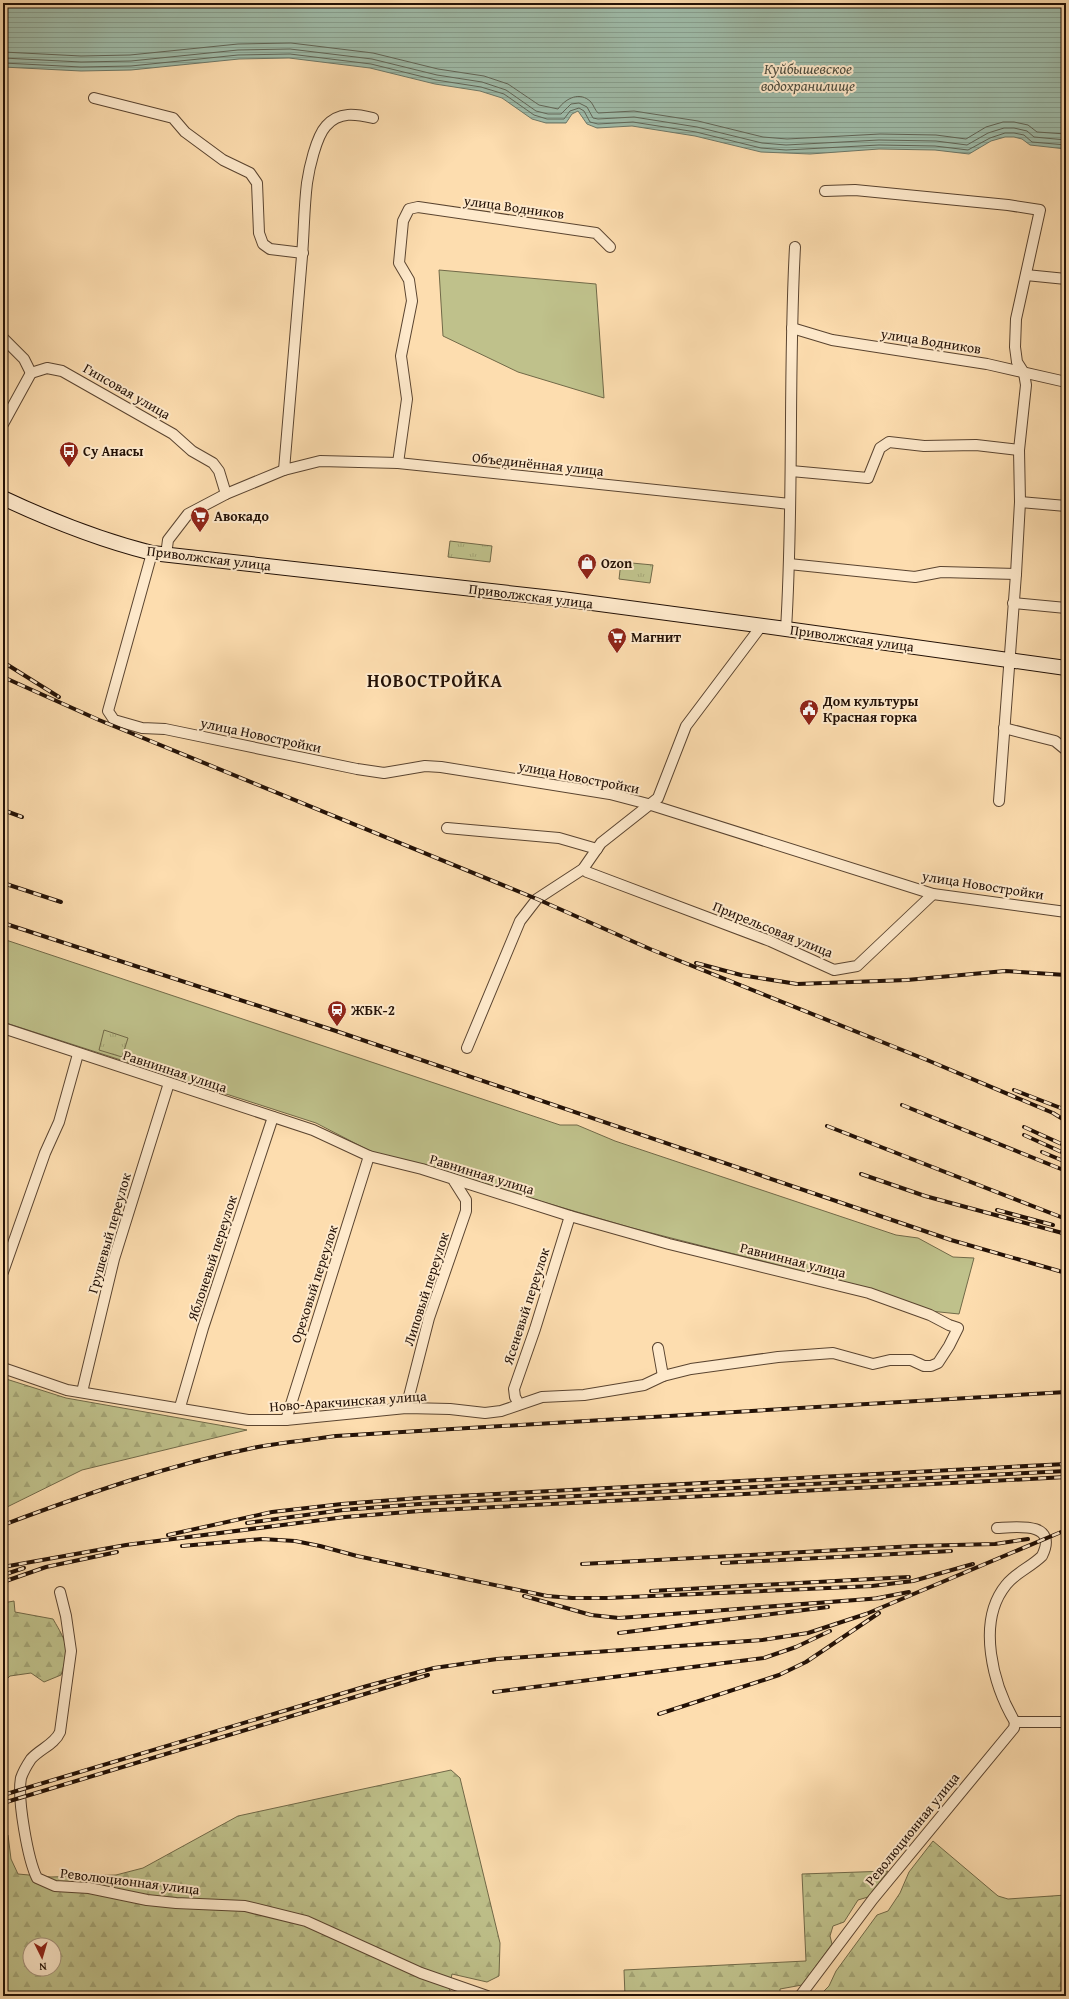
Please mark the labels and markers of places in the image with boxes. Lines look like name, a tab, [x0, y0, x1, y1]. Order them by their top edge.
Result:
bus stop icon: Су Анасы	[58, 440, 80, 468]
place label: Су Анасы	[83, 441, 144, 461]
supermarket icon: Авокадо	[189, 505, 211, 533]
place label: Авокадо	[214, 506, 270, 526]
shop icon: Ozon	[576, 552, 598, 580]
place label: Ozon	[601, 553, 633, 573]
supermarket icon: Магнит	[606, 626, 628, 654]
place label: Магнит	[631, 627, 682, 647]
place label: Дом культуры Красная горка	[822, 691, 918, 727]
public building icon: Дом культуры Красная горка	[798, 698, 820, 726]
station icon: ЖБК-2	[326, 999, 348, 1027]
place label: ЖБК-2	[350, 1000, 395, 1020]

